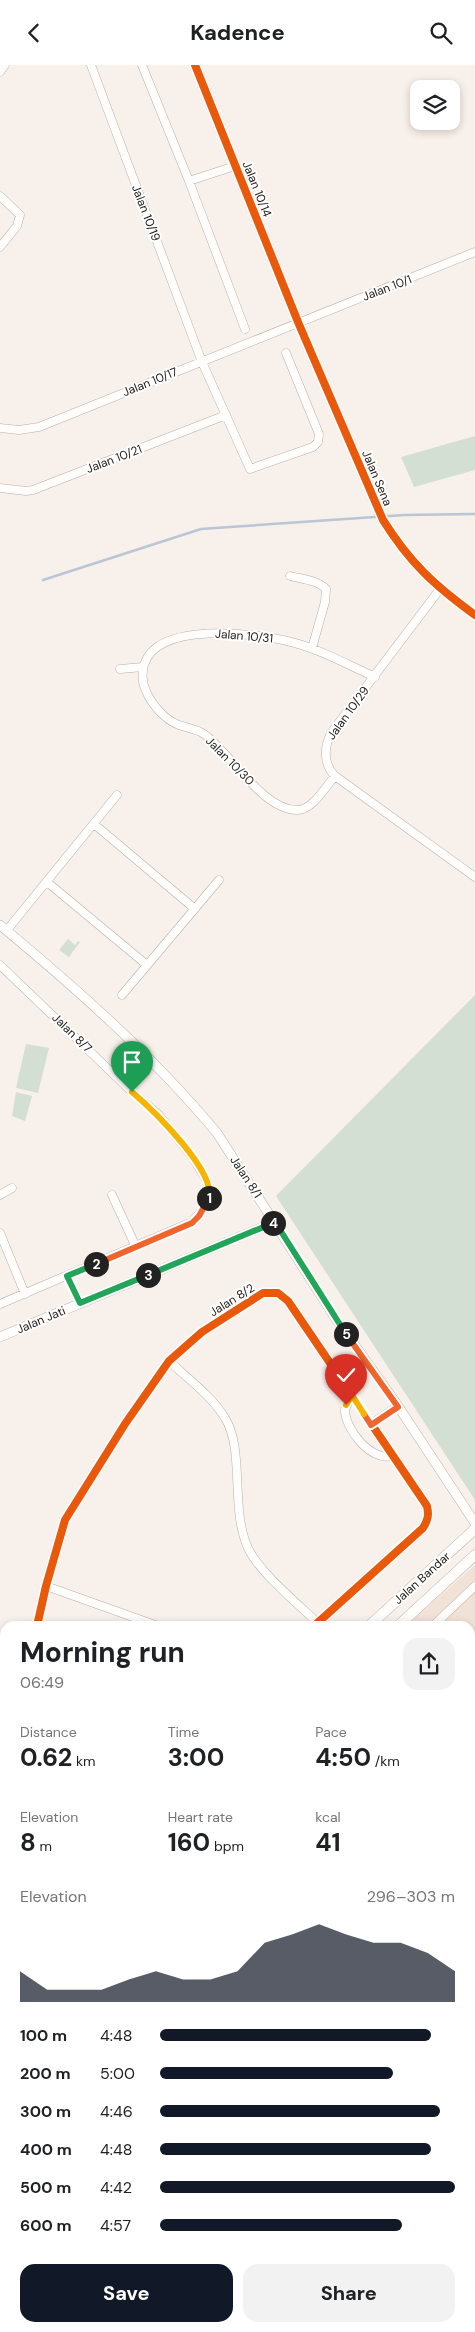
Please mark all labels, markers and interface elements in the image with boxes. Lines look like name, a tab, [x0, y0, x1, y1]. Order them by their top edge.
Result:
text: Kadence	[190, 18, 285, 47]
icon: back	[20, 19, 48, 47]
icon: search	[427, 19, 455, 47]
map controls	[410, 80, 460, 130]
button: layers	[410, 80, 460, 130]
street label: Jalan 10/14	[239, 159, 275, 219]
street label: Jalan 10/19	[128, 182, 164, 244]
street label: Jalan 10/1	[360, 271, 414, 305]
street label: Jalan 10/17	[120, 364, 180, 400]
street label: Jalan 10/21	[84, 441, 144, 477]
street label: Jalan Sena	[358, 448, 396, 508]
street label: Jalan 10/31	[214, 625, 274, 647]
street label: Jalan 10/29	[323, 683, 373, 743]
street label: Jalan 10/30	[202, 733, 258, 789]
street label: Jalan 8/7	[49, 1010, 95, 1056]
pin	[111, 1041, 153, 1092]
icon: arrive	[118, 1048, 146, 1076]
street label: Jalan 8/1	[226, 1153, 266, 1201]
pin: 1	[196, 1185, 222, 1211]
text: 1	[207, 1189, 212, 1207]
pin: 4	[260, 1211, 286, 1235]
text: 4	[269, 1214, 278, 1232]
pin: 2	[84, 1251, 108, 1277]
text: 2	[92, 1255, 101, 1273]
pin: 3	[136, 1263, 160, 1287]
text: 3	[144, 1266, 153, 1284]
street label: Jalan 8/2	[206, 1280, 258, 1320]
street label: Jalan Jati	[14, 1302, 68, 1337]
pin: 5	[334, 1321, 358, 1347]
text: 5	[342, 1325, 351, 1343]
pin	[325, 1354, 367, 1405]
icon: check	[332, 1361, 360, 1389]
street label: Jalan Bandar	[390, 1548, 454, 1608]
text: Morning run	[20, 1634, 185, 1671]
button: share	[403, 1638, 455, 1690]
text: 06:49	[20, 1672, 64, 1693]
text: Distance	[20, 1723, 77, 1741]
text: Time	[168, 1723, 199, 1741]
text: Pace	[315, 1723, 347, 1741]
text: 0.62	[20, 1741, 72, 1774]
text: 3:00	[168, 1741, 224, 1774]
text: 4:50	[315, 1741, 371, 1774]
text: km	[72, 1752, 95, 1770]
text: /km	[371, 1752, 400, 1770]
text: Elevation	[20, 1808, 78, 1826]
text: Heart rate	[168, 1808, 233, 1826]
text: kcal	[315, 1808, 341, 1826]
text: 8	[20, 1826, 36, 1859]
text: 160	[168, 1826, 210, 1859]
text: 41	[315, 1826, 341, 1859]
text: m	[36, 1837, 52, 1855]
text: bpm	[210, 1837, 244, 1855]
text: Elevation	[20, 1886, 87, 1907]
text: 296–303 m	[367, 1886, 455, 1907]
text: 100 m	[20, 2025, 67, 2046]
text: 4:48	[100, 2025, 132, 2046]
text: 200 m	[20, 2063, 71, 2084]
text: 5:00	[100, 2063, 135, 2084]
text: 300 m	[20, 2101, 71, 2122]
text: 4:46	[100, 2101, 133, 2122]
text: 400 m	[20, 2139, 72, 2160]
text: 4:48	[100, 2139, 132, 2160]
text: 500 m	[20, 2177, 71, 2198]
text: 4:42	[100, 2177, 132, 2198]
text: 600 m	[20, 2215, 72, 2236]
text: 4:57	[100, 2215, 131, 2236]
button: Save	[20, 2264, 233, 2322]
button: Share	[243, 2264, 455, 2322]

